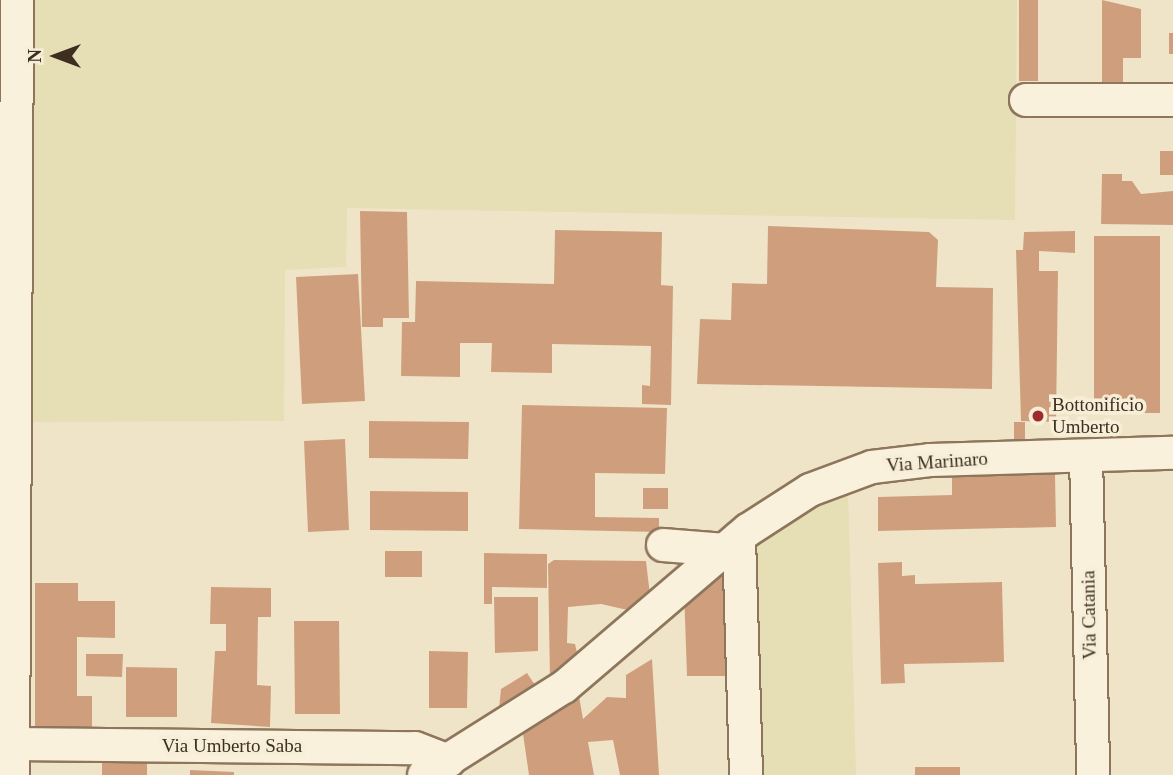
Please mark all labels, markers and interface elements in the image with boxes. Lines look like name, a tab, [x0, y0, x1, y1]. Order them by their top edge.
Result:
north arrow	[21, 21, 91, 91]
text: N	[24, 49, 45, 63]
place label: Bottonificio Umberto	[1052, 394, 1144, 438]
marker: Bottonificio Umberto	[1030, 408, 1046, 424]
street label: Via Marinaro	[885, 447, 989, 477]
street label: Via Catania	[1077, 570, 1101, 660]
street label: Via Umberto Saba	[162, 735, 302, 757]

